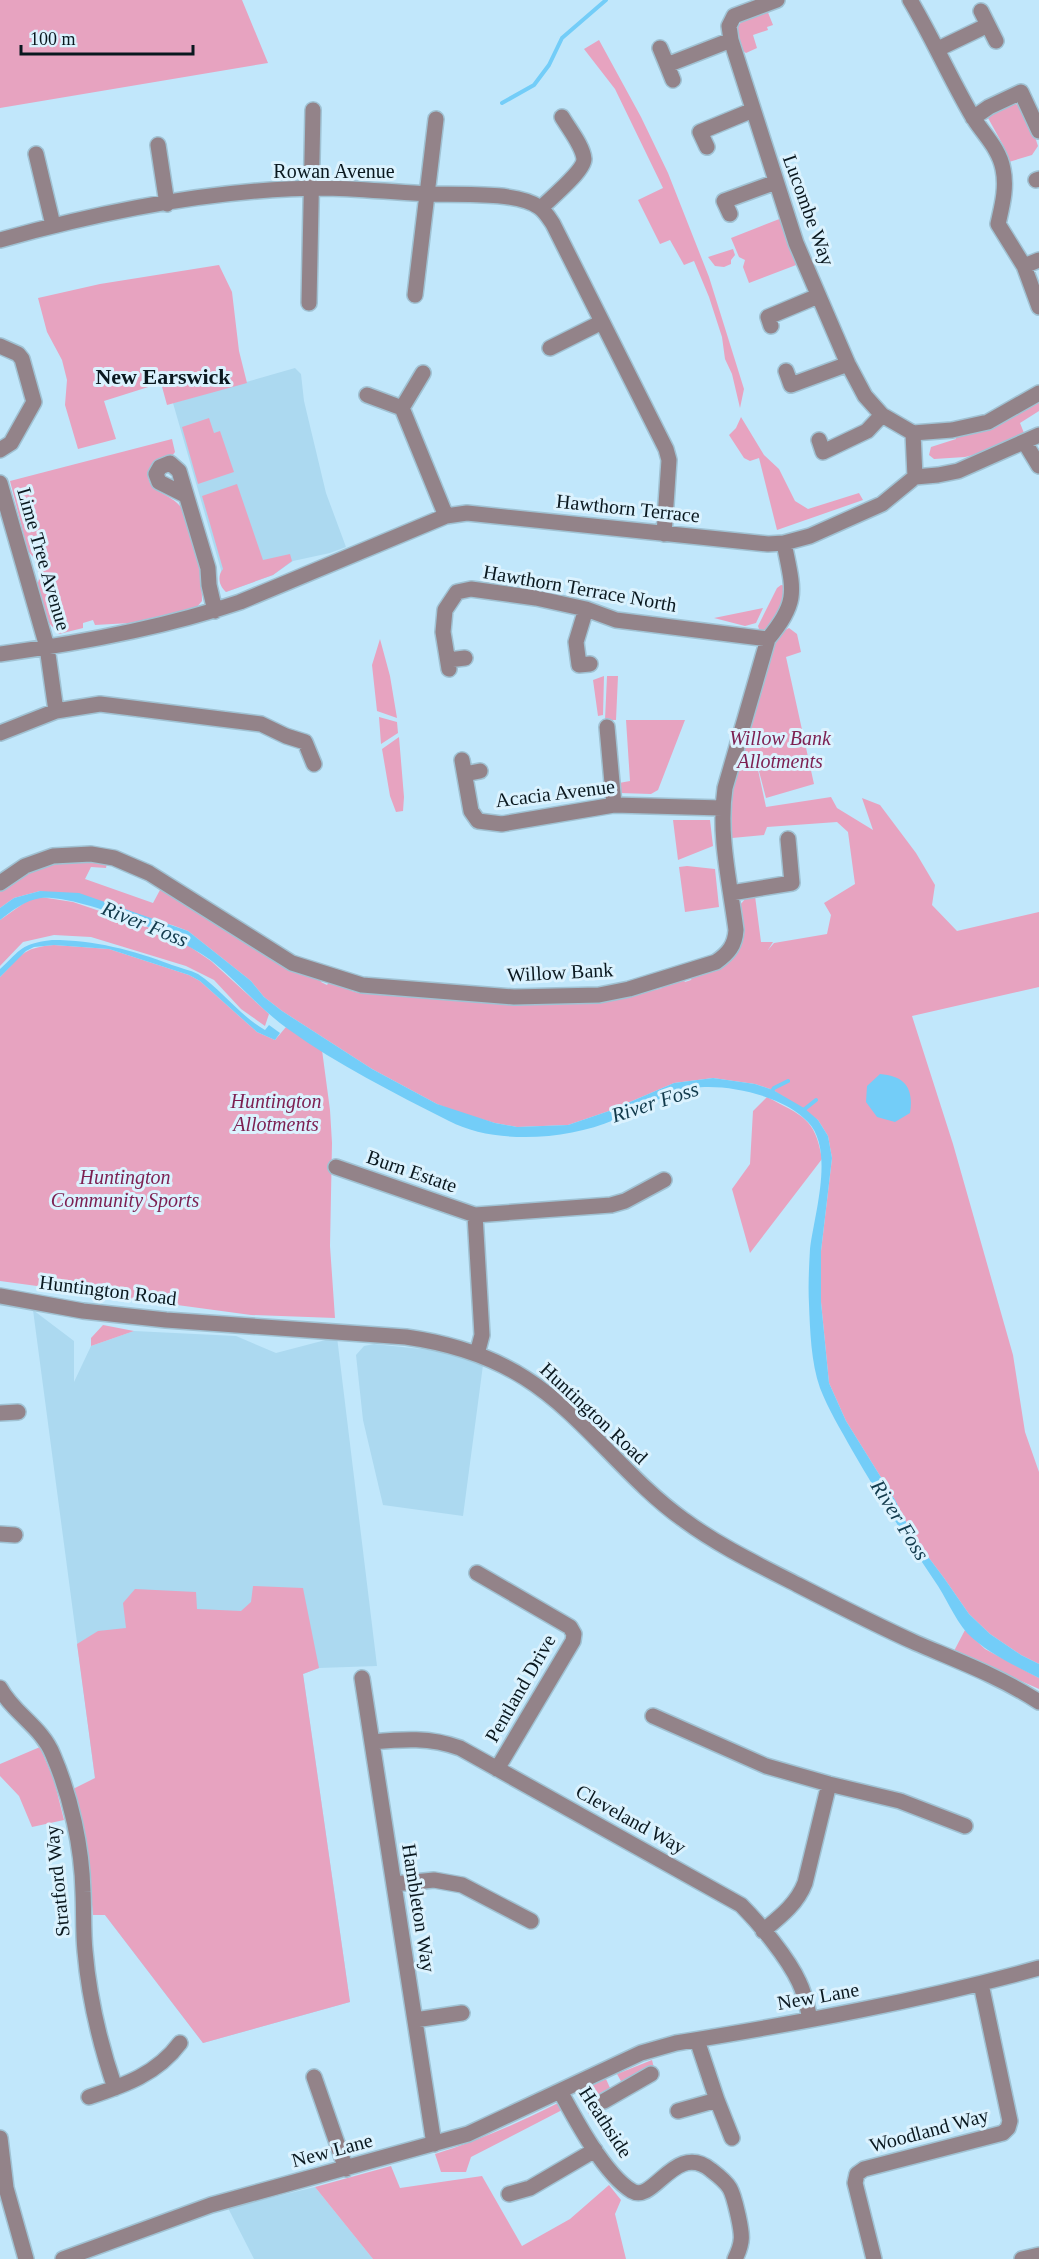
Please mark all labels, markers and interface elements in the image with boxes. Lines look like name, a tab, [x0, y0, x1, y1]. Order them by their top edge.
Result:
scale bar	[21, 18, 194, 56]
text: 100 m	[30, 29, 76, 49]
street label: Lucombe Way	[778, 152, 839, 269]
street label: Rowan Avenue	[273, 160, 395, 182]
district label: New Earswick	[95, 364, 231, 389]
street label: Lime Tree Avenue	[13, 485, 75, 633]
street label: Hawthorn Terrace	[555, 490, 701, 526]
street label: Hawthorn Terrace North	[482, 560, 678, 616]
park label: Willow Bank Allotments	[729, 727, 832, 772]
street label: Acacia Avenue	[494, 775, 616, 811]
water label: River Foss	[98, 896, 191, 952]
street label: Willow Bank	[506, 958, 614, 986]
water label: River Foss	[607, 1077, 702, 1128]
park label: Huntington Allotments	[229, 1090, 322, 1135]
street label: Burn Estate	[364, 1145, 460, 1197]
park label: Huntington Community Sports	[51, 1166, 199, 1212]
street label: Huntington Road	[38, 1271, 178, 1310]
street label: Huntington Road	[535, 1358, 652, 1469]
water label: River Foss	[865, 1474, 934, 1565]
street label: Pentland Drive	[480, 1630, 560, 1746]
street label: Cleveland Way	[572, 1780, 690, 1859]
street label: Stratford Way	[40, 1824, 75, 1938]
street label: Hambleton Way	[397, 1842, 440, 1974]
street label: New Lane	[775, 1978, 861, 2014]
street label: Heathside	[575, 2082, 637, 2162]
street label: Woodland Way	[867, 2104, 991, 2157]
street label: New Lane	[289, 2129, 375, 2171]

